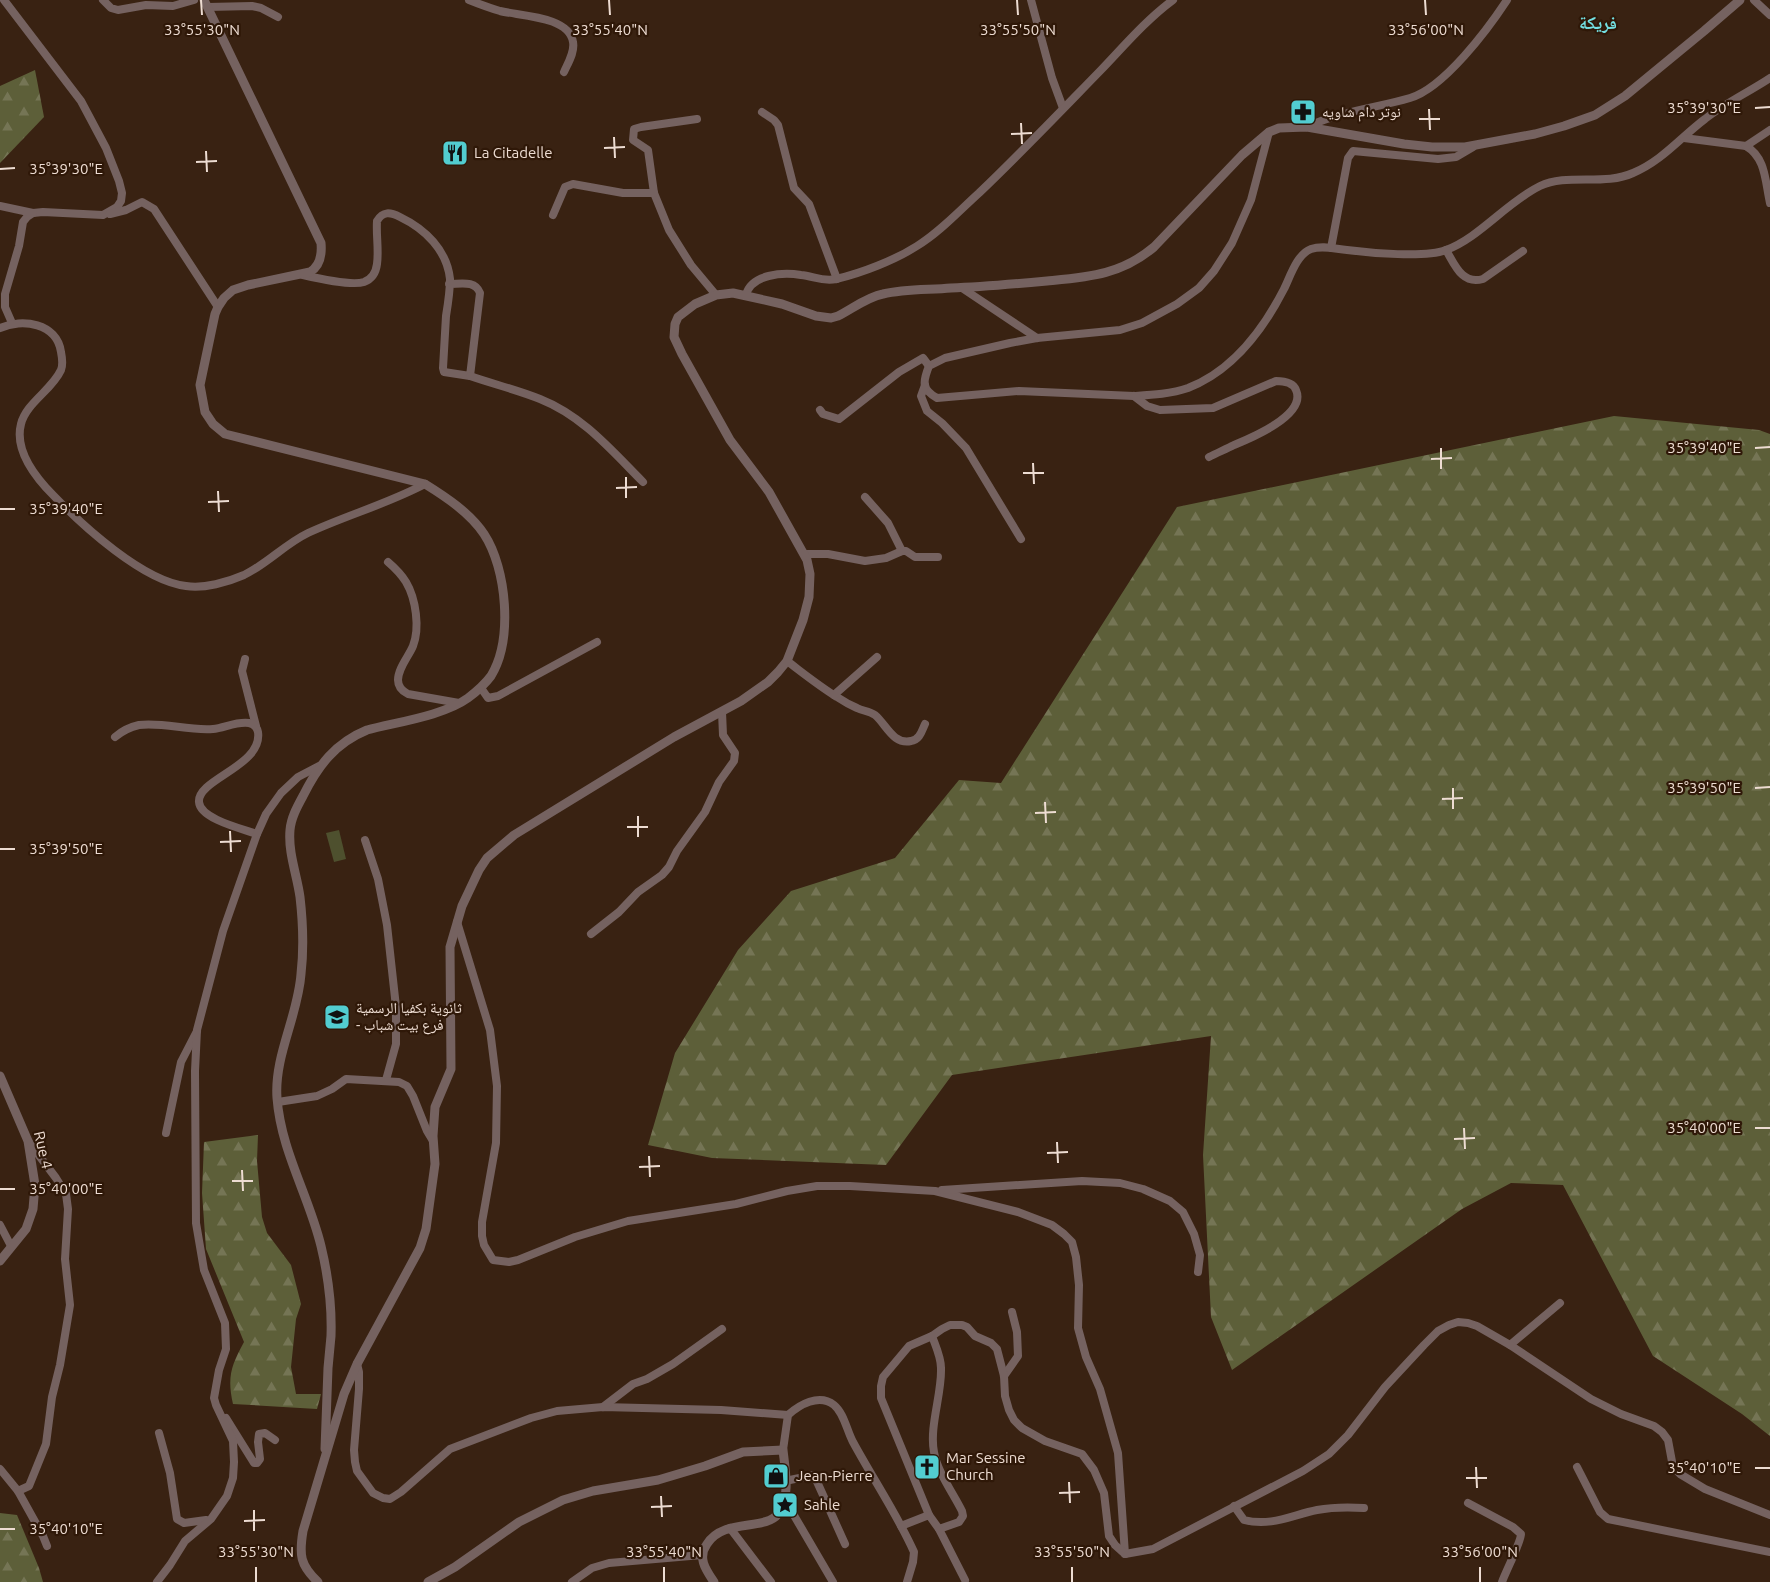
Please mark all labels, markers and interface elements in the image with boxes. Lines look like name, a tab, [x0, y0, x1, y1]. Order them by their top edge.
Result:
district label: فريكة	[1579, 12, 1617, 33]
text: 33°55'30"N	[164, 21, 240, 38]
text: 33°55'40"N	[572, 21, 648, 38]
text: 33°55'50"N	[980, 21, 1056, 38]
text: 33°56'00"N	[1388, 21, 1464, 38]
pharmacy icon: نوتر دام شاويه	[1288, 97, 1318, 127]
text: 35°39'30"E	[1667, 99, 1741, 116]
place label: نوتر دام شاويه	[1322, 103, 1401, 122]
restaurant icon: La Citadelle	[440, 138, 470, 168]
place label: La Citadelle	[474, 144, 552, 161]
text: 35°39'30"E	[29, 160, 103, 177]
text: 35°39'40"E	[1667, 439, 1741, 456]
text: 35°39'40"E	[29, 500, 103, 517]
text: 35°39'50"E	[1667, 779, 1741, 796]
text: 35°39'50"E	[29, 840, 103, 857]
place label: ثانوية بكفيا الرسمية - فرع بيت شباب	[356, 999, 462, 1035]
school or university icon: ثانوية بكفيا الرسمية - فرع بيت شباب	[322, 1002, 352, 1032]
text: 35°40'00"E	[1667, 1119, 1741, 1136]
street label: Rue 4	[31, 1129, 56, 1170]
text: 35°40'00"E	[29, 1180, 103, 1197]
place label: Mar Sessine Church	[946, 1449, 1026, 1483]
church icon: Mar Sessine Church	[912, 1452, 942, 1482]
text: 35°40'10"E	[1667, 1459, 1741, 1476]
shop icon: Jean-Pierre	[761, 1461, 791, 1491]
place label: Jean-Pierre	[796, 1467, 873, 1484]
place icon: Sahle	[770, 1490, 800, 1520]
place label: Sahle	[804, 1496, 840, 1513]
text: 35°40'10"E	[29, 1520, 103, 1537]
text: 33°55'30"N	[218, 1543, 294, 1560]
text: 33°55'40"N	[626, 1543, 702, 1560]
text: 33°55'50"N	[1034, 1543, 1110, 1560]
text: 33°56'00"N	[1442, 1543, 1518, 1560]

